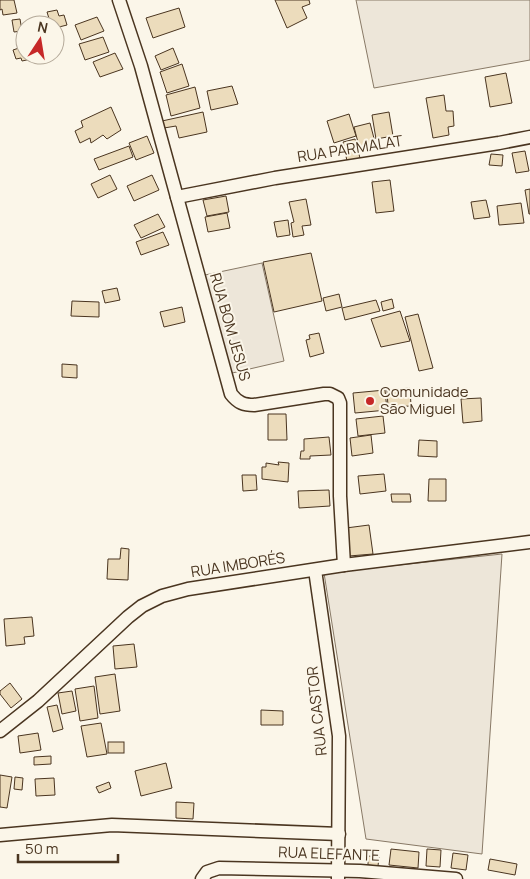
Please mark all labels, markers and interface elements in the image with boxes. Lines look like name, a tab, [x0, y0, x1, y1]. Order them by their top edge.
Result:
north arrow	[15, 15, 65, 65]
text: N	[36, 16, 50, 37]
street label: RUA PARMALAT	[296, 130, 404, 167]
street label: RUA BOM JESUS	[205, 270, 256, 383]
place label: Comunidade São Miguel	[380, 381, 469, 419]
marker: Comunidade São Miguel	[364, 395, 376, 407]
street label: RUA IMBORÉS	[189, 547, 287, 582]
street label: RUA CASTOR	[301, 665, 332, 757]
scale bar	[18, 832, 118, 864]
text: 50 m	[25, 838, 59, 859]
street label: RUA ELEFANTE	[278, 841, 380, 866]

